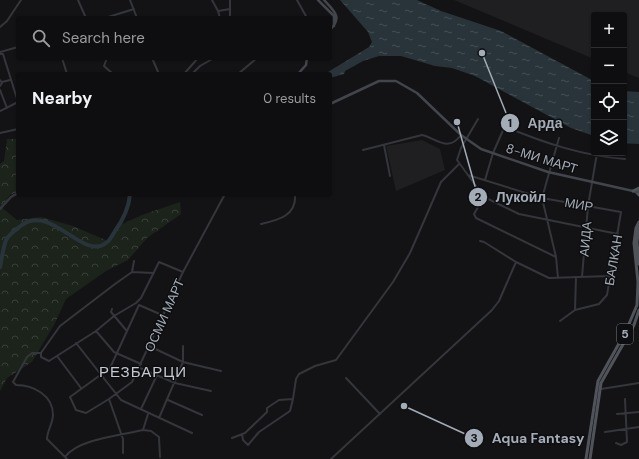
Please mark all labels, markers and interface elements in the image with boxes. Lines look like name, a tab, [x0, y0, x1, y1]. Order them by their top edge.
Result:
map controls	[591, 12, 627, 156]
button: +	[591, 12, 627, 48]
search box	[16, 16, 332, 60]
icon: search	[30, 27, 52, 49]
text: Search here	[62, 28, 145, 48]
button: −	[591, 48, 627, 84]
button: locate	[591, 84, 627, 120]
text: Nearby	[32, 87, 92, 109]
text: 0 results	[263, 90, 316, 107]
callout: Арда	[500, 110, 571, 136]
text: Арда	[528, 114, 563, 132]
text: 1	[508, 115, 512, 131]
button: layers	[591, 120, 627, 156]
street label: 8-МИ МАРТ	[504, 140, 580, 177]
callout: Лукойл	[468, 184, 555, 210]
text: Лукойл	[496, 188, 546, 206]
text: 2	[475, 189, 482, 205]
street label: МИР	[563, 194, 595, 215]
street label: АИДА	[575, 220, 596, 257]
street label: БАЛКАН	[601, 233, 626, 287]
street label: ОСМИ МАРТ	[141, 276, 188, 355]
road number: 5	[617, 324, 633, 344]
district label: РЕЗБАРЦИ	[99, 362, 187, 382]
callout: Aqua Fantasy	[464, 425, 593, 451]
text: Aqua Fantasy	[492, 429, 585, 447]
text: 3	[470, 430, 478, 446]

